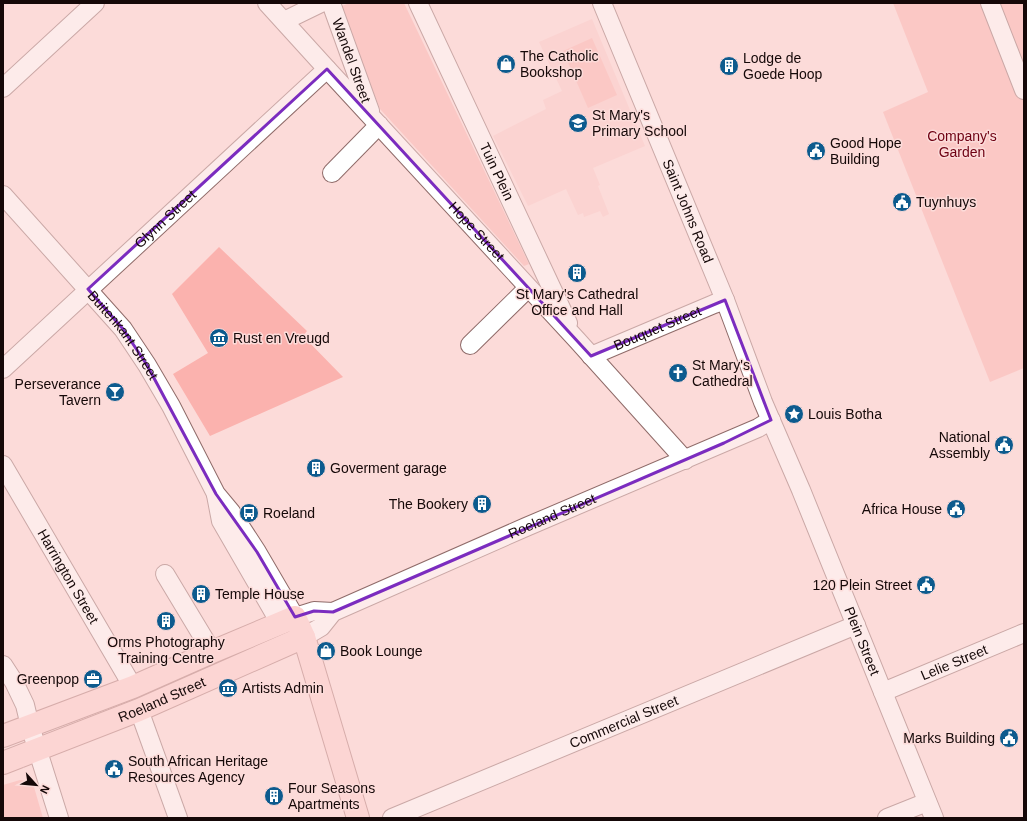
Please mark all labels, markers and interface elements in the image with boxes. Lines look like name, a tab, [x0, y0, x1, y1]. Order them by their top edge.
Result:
street label: Wandel Street	[329, 16, 374, 105]
place label: The Catholic Bookshop	[520, 48, 599, 80]
place label: Lodge de Goede Hoop	[743, 50, 823, 82]
shop icon: The Catholic Bookshop	[495, 53, 517, 75]
building icon: Lodge de Goede Hoop	[718, 55, 740, 77]
place label: St Mary's Primary School	[592, 107, 687, 139]
school or university icon: St Mary's Primary School	[567, 112, 589, 134]
park label: Company's Garden	[927, 128, 997, 160]
place label: Good Hope Building	[830, 135, 902, 167]
street label: Tuin Plein	[477, 140, 517, 203]
public building icon: Good Hope Building	[805, 140, 827, 162]
street label: Saint Johns Road	[660, 157, 717, 265]
street label: Glynn Street	[131, 186, 199, 251]
public building icon: Tuynhuys	[891, 191, 913, 213]
place label: Tuynhuys	[916, 194, 976, 210]
street label: Hope Street	[445, 198, 508, 264]
building icon: St Mary's Cathedral Office and Hall	[566, 262, 588, 284]
place label: St Mary's Cathedral Office and Hall	[516, 286, 638, 318]
street label: Buitenkant Street	[85, 287, 162, 383]
street label: Bouquet Street	[611, 302, 704, 354]
museum icon: Rust en Vreugd	[208, 327, 230, 349]
place label: Rust en Vreugd	[233, 330, 330, 346]
place label: St Mary's Cathedral	[692, 357, 753, 389]
church icon: St Mary's Cathedral	[667, 362, 689, 384]
place label: Perseverance Tavern	[15, 376, 101, 408]
bar icon: Perseverance Tavern	[104, 381, 126, 403]
place icon: Louis Botha	[783, 403, 805, 425]
place label: Louis Botha	[808, 406, 882, 422]
place label: National Assembly	[929, 429, 990, 461]
public building icon: National Assembly	[993, 434, 1015, 456]
building icon: Goverment garage	[305, 457, 327, 479]
place label: Goverment garage	[330, 460, 447, 476]
street label: Roeland Street	[506, 490, 598, 542]
building icon: The Bookery	[471, 493, 493, 515]
place label: The Bookery	[389, 496, 468, 512]
public building icon: Africa House	[945, 498, 967, 520]
place label: Africa House	[862, 501, 942, 517]
bus stop icon: Roeland	[238, 502, 260, 524]
place label: Roeland	[263, 505, 315, 521]
street label: Harrington Street	[34, 526, 102, 627]
public building icon: 120 Plein Street	[915, 574, 937, 596]
place label: 120 Plein Street	[812, 577, 912, 593]
building icon: Temple House	[190, 583, 212, 605]
place label: Temple House	[215, 586, 305, 602]
street label: Plein Street	[841, 604, 883, 678]
building icon: Orms Photography Training Centre	[155, 610, 177, 632]
place label: Orms Photography Training Centre	[107, 634, 225, 666]
shop icon: Book Lounge	[315, 640, 337, 662]
street label: Lelie Street	[918, 641, 990, 683]
place label: Book Lounge	[340, 643, 423, 659]
office icon: Greenpop	[82, 668, 104, 690]
place label: Greenpop	[17, 671, 79, 687]
street label: Roeland Street	[116, 674, 208, 725]
museum icon: Artists Admin	[217, 677, 239, 699]
place label: Artists Admin	[242, 680, 324, 696]
street label: Commercial Street	[567, 692, 681, 751]
public building icon: Marks Building	[998, 727, 1020, 749]
place label: Marks Building	[903, 730, 995, 746]
place label: South African Heritage Resources Agency	[128, 753, 268, 785]
public building icon: South African Heritage Resources Agency	[103, 758, 125, 780]
north arrow	[16, 765, 56, 805]
place label: Four Seasons Apartments	[288, 780, 375, 812]
text: N	[38, 783, 52, 796]
building icon: Four Seasons Apartments	[263, 785, 285, 807]

